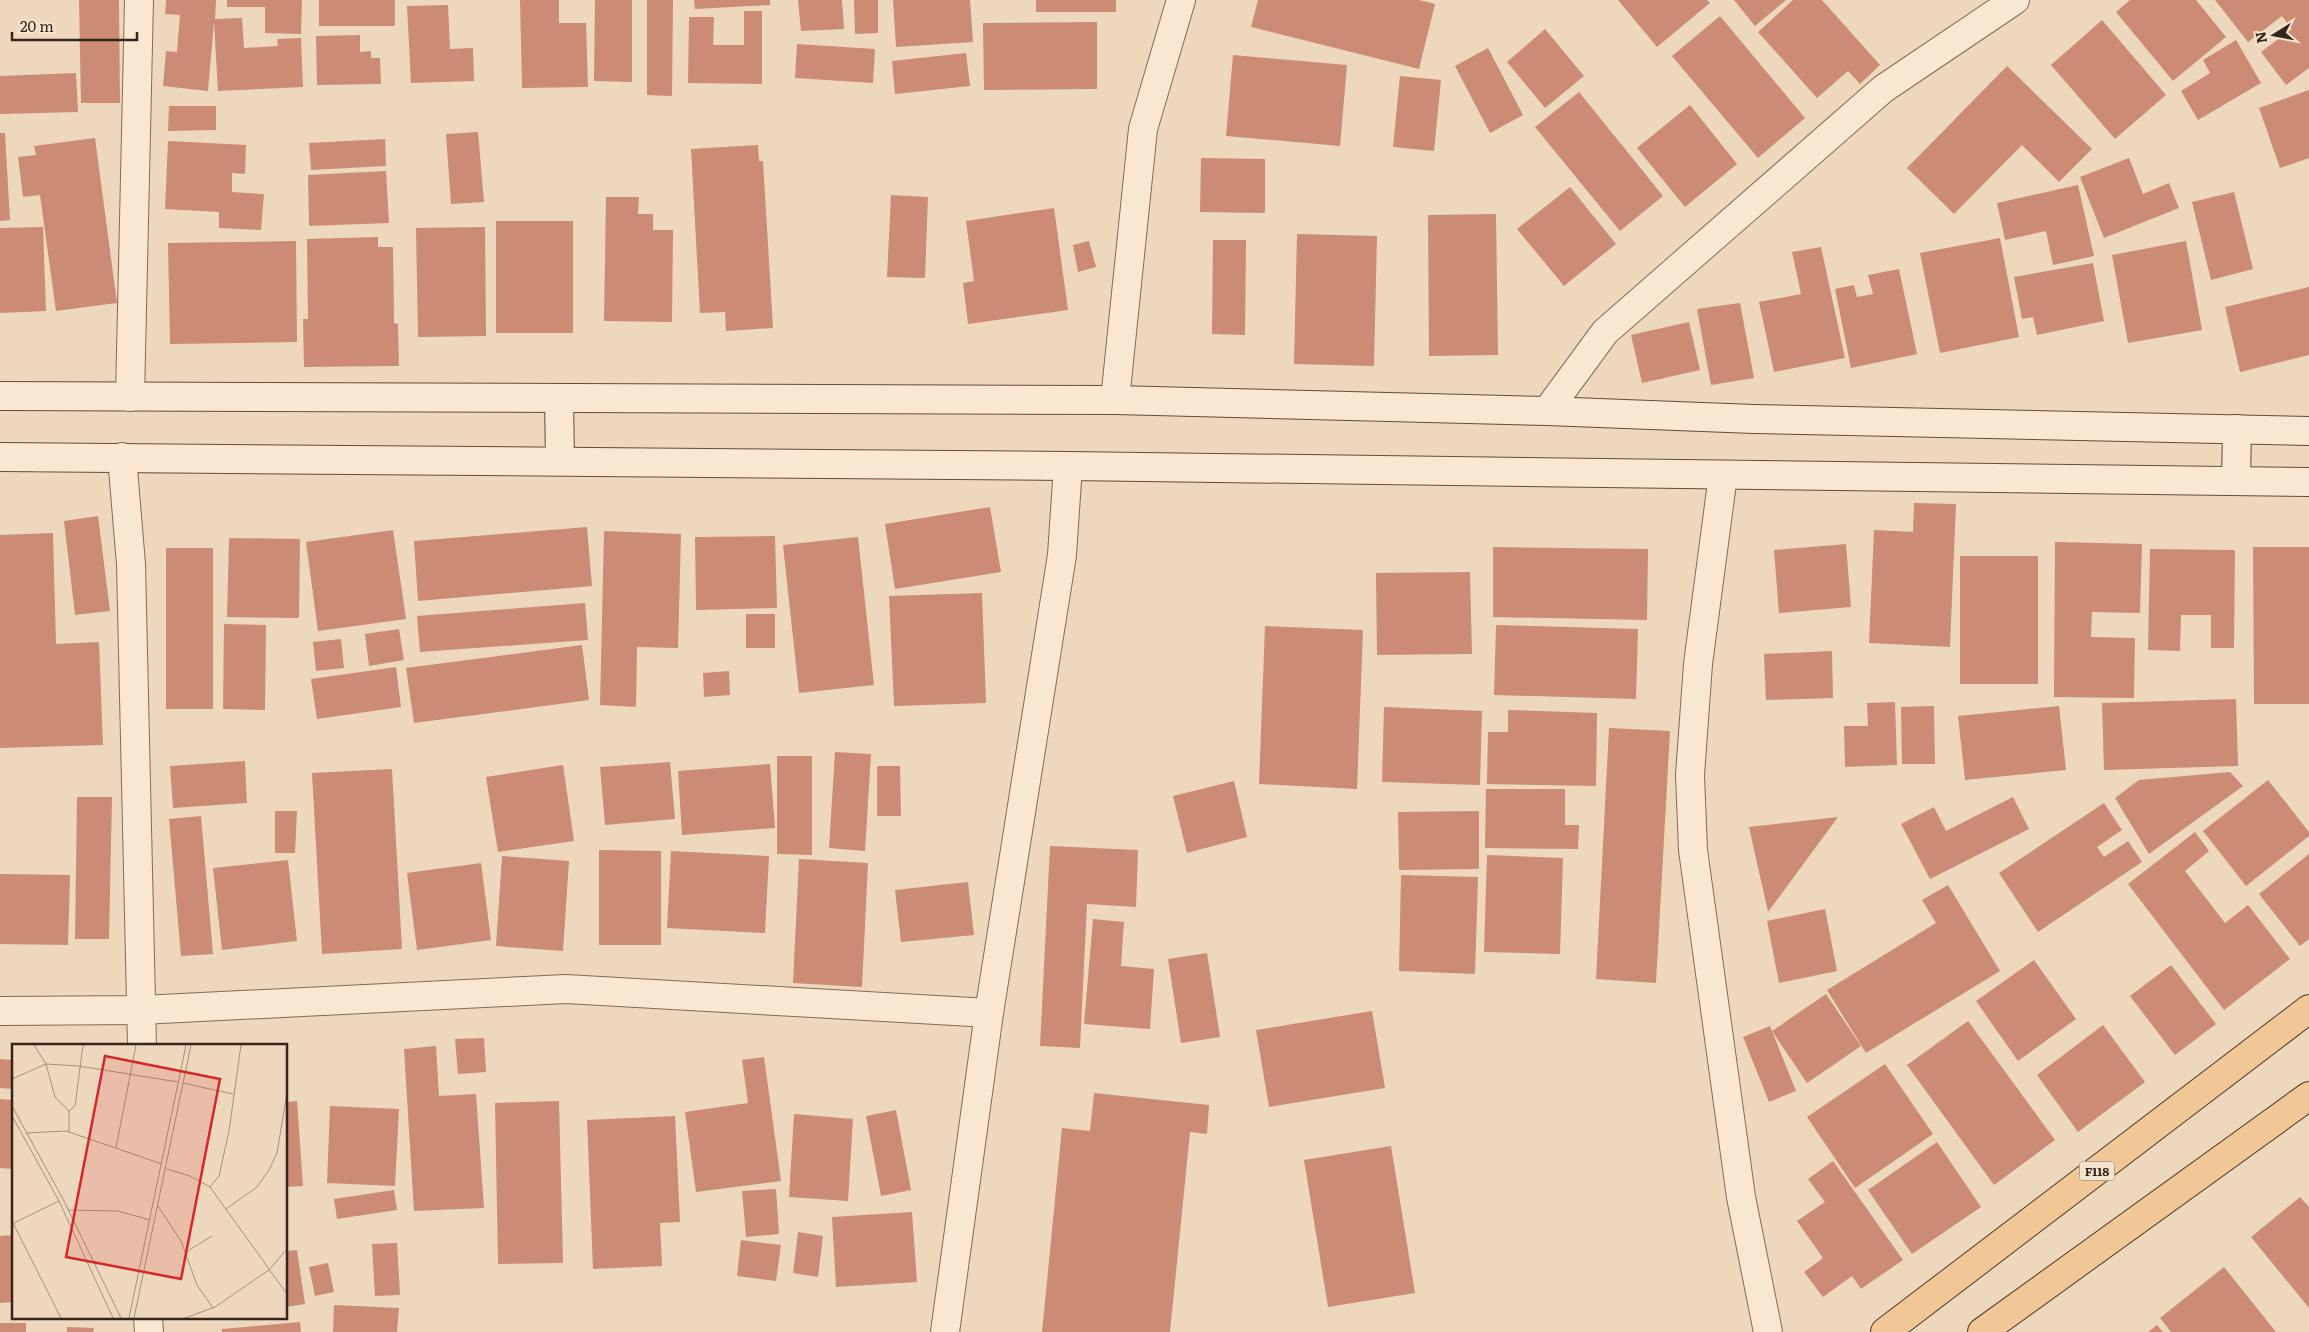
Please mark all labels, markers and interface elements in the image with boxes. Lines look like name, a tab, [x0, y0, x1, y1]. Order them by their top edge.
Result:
scale bar	[12, 10, 138, 42]
north arrow	[2249, 10, 2299, 60]
text: 20 m	[20, 14, 54, 37]
text: N	[2249, 30, 2271, 45]
inset map	[12, 1044, 288, 1320]
road number: F118	[2080, 1162, 2114, 1180]

